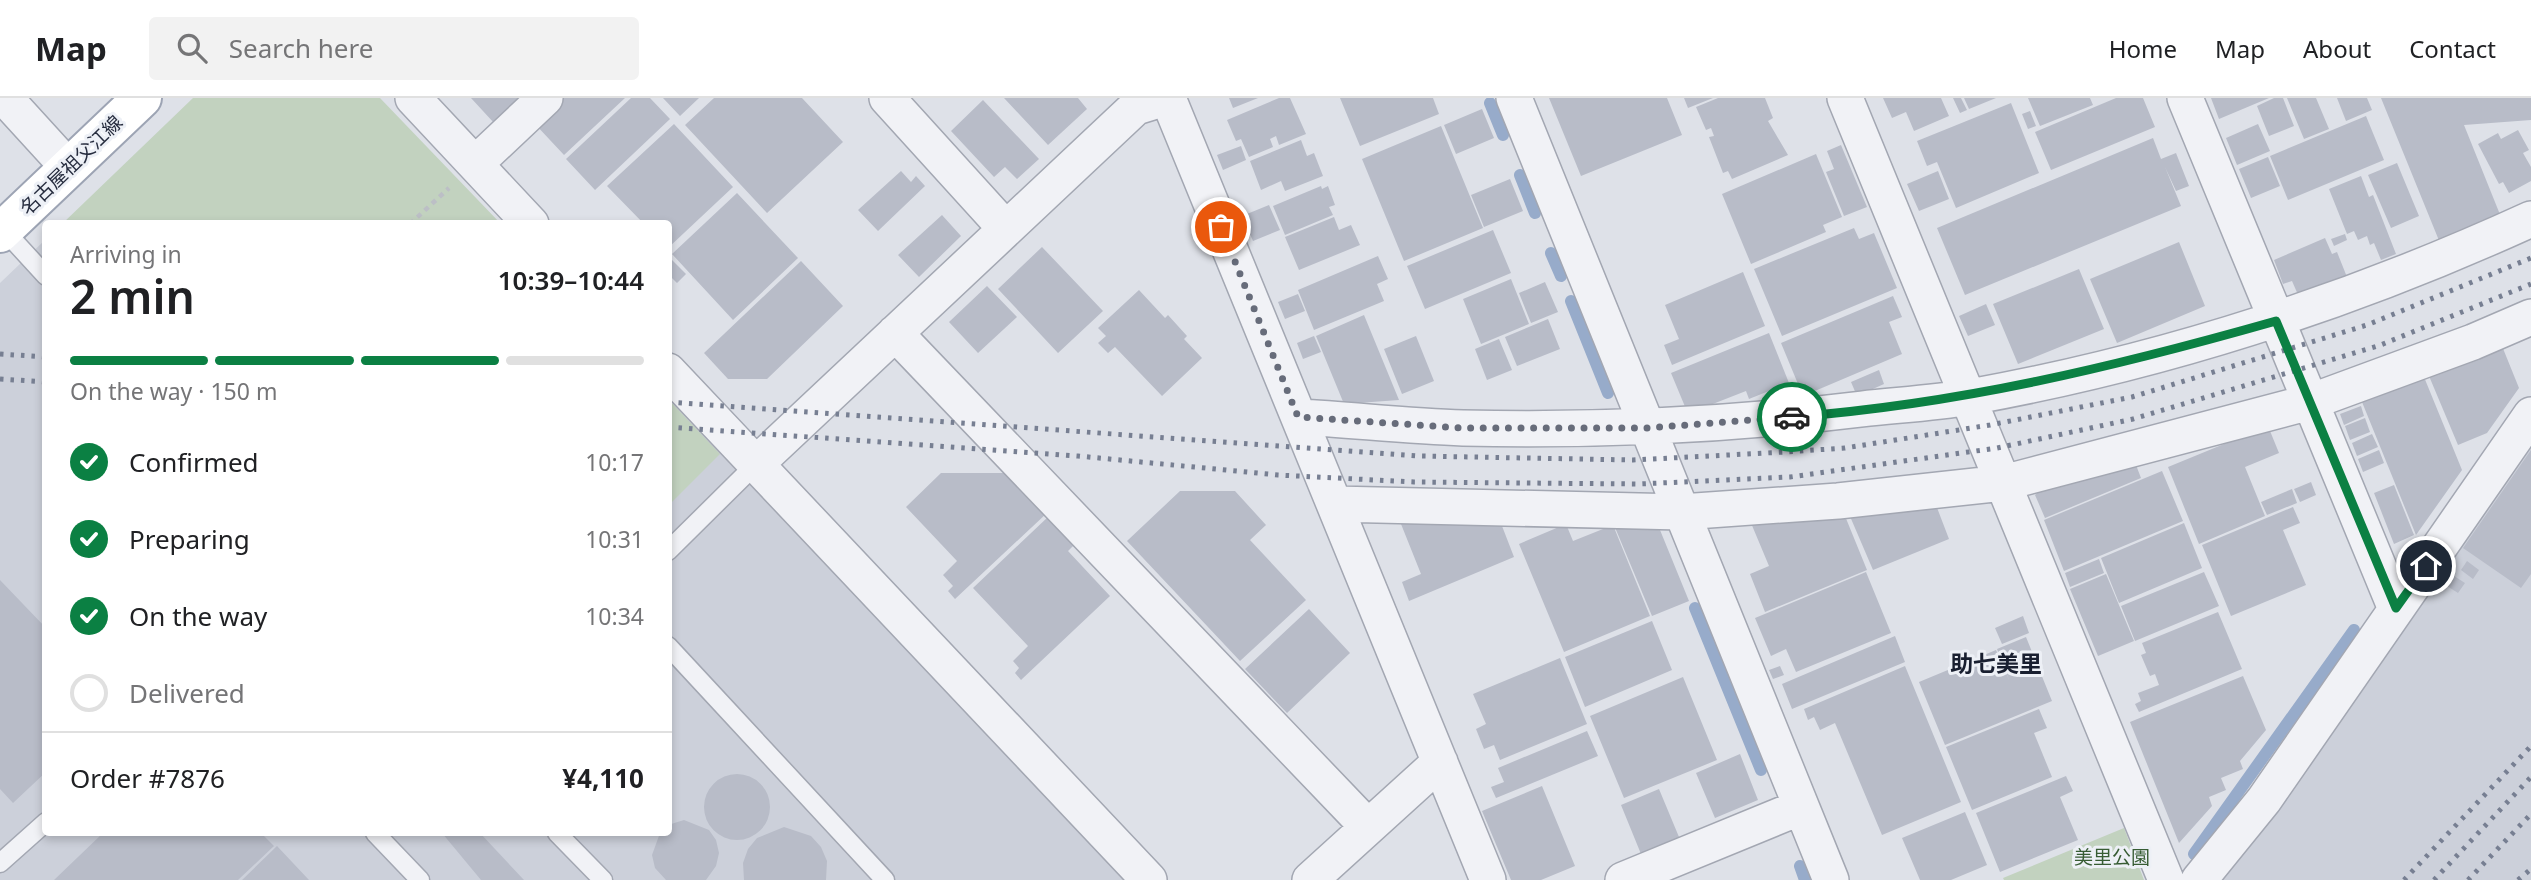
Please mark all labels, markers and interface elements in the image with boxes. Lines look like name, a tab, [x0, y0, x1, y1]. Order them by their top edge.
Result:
search box	[149, 17, 639, 80]
text: Map	[35, 26, 107, 71]
icon: search	[173, 29, 211, 67]
text: Search here	[229, 30, 373, 66]
text: Home	[2109, 32, 2177, 65]
text: Map	[2215, 32, 2265, 65]
text: About	[2303, 32, 2371, 65]
text: Contact	[2409, 32, 2496, 65]
street label: 名古屋祖父江線	[14, 109, 128, 221]
pin	[1191, 197, 1251, 257]
icon: bag	[1202, 208, 1240, 246]
text: Arriving in	[70, 238, 182, 270]
text: 10:39–10:44	[498, 262, 644, 298]
text: 2 min	[70, 265, 195, 327]
text: On the way · 150 m	[70, 375, 277, 407]
courier	[1757, 382, 1827, 452]
icon: car	[1773, 398, 1811, 436]
icon: check	[70, 443, 108, 481]
text: Confirmed	[129, 444, 259, 480]
text: 10:17	[585, 446, 644, 478]
icon: check	[70, 520, 108, 558]
text: Preparing	[129, 521, 250, 557]
text: 10:31	[585, 523, 644, 555]
pin	[2396, 536, 2456, 596]
icon: home	[2407, 547, 2445, 585]
icon: check	[70, 597, 108, 635]
text: On the way	[129, 598, 267, 634]
text: 10:34	[585, 600, 644, 632]
district label: 助七美里	[1950, 647, 2042, 679]
text: Delivered	[129, 675, 245, 711]
text: Order #7876	[70, 760, 225, 796]
text: ¥4,110	[562, 760, 644, 796]
park label: 美里公園	[2074, 844, 2150, 870]

